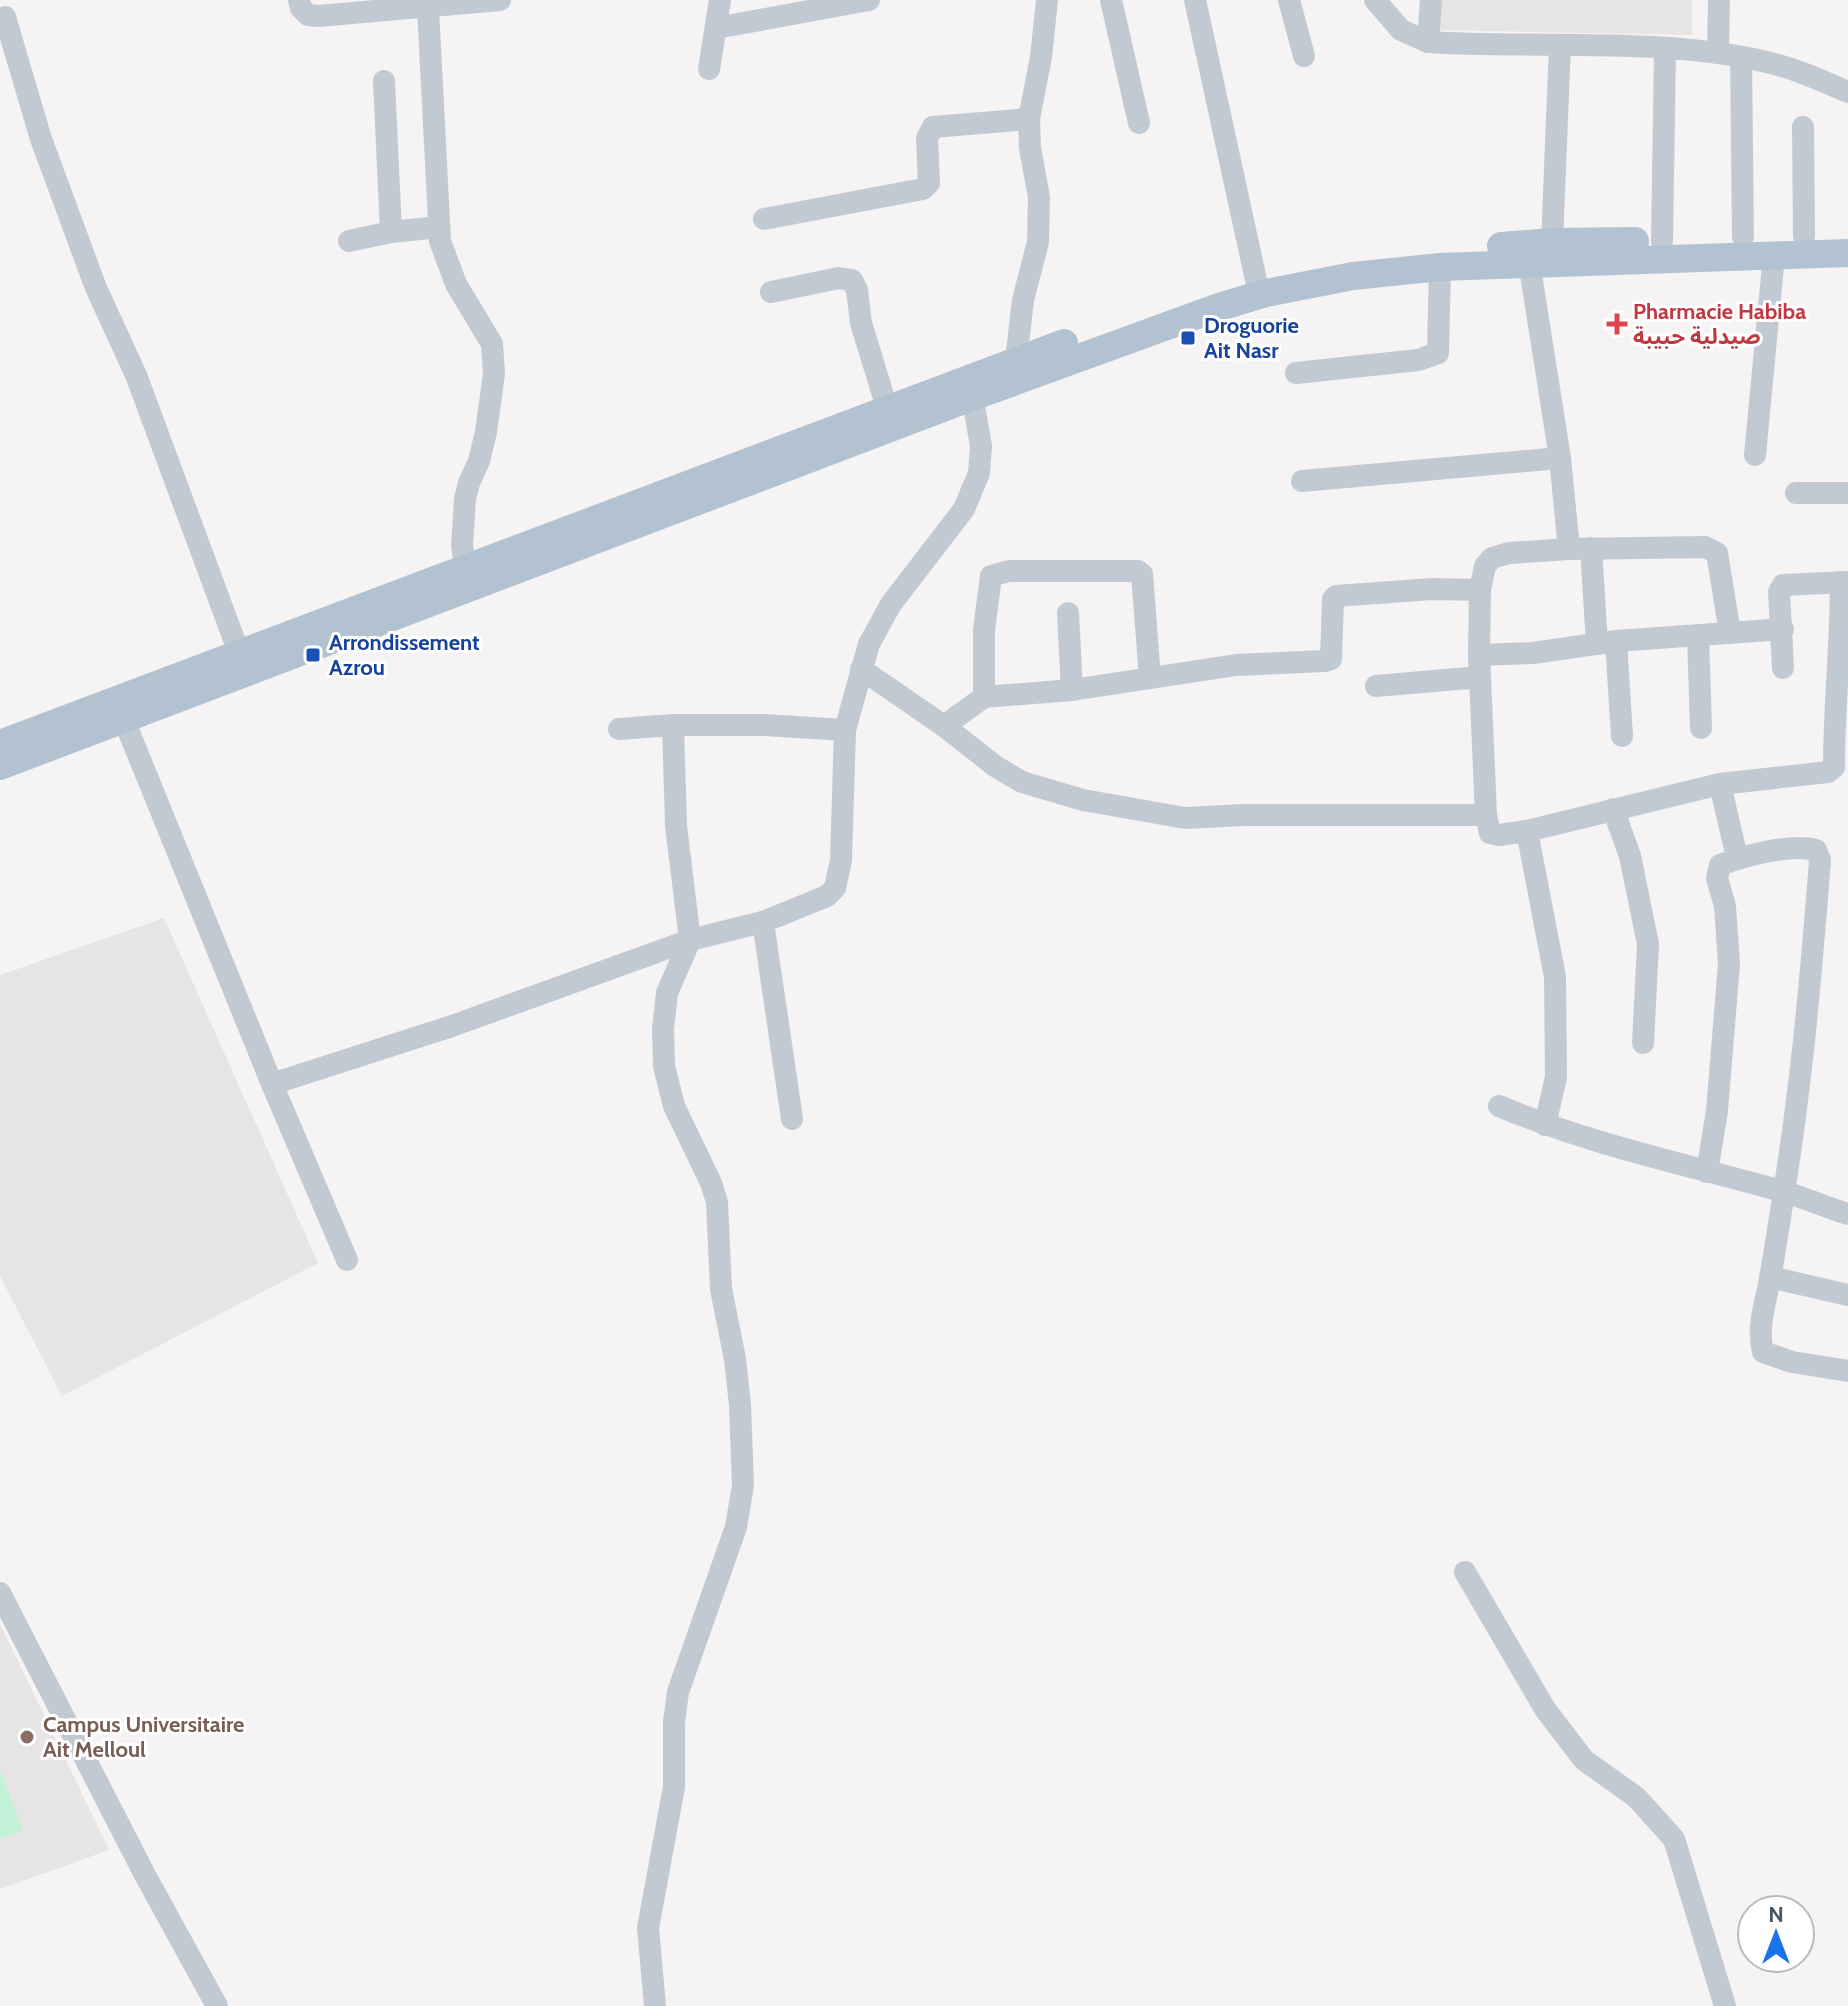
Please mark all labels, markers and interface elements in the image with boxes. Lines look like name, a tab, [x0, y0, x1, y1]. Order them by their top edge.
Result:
place label: Pharmacie Habiba صيدلية حبيبة	[1633, 298, 1806, 350]
place label: Droguorie Ait Nasr	[1204, 312, 1299, 364]
marker: Pharmacie Habiba صيدلية حبيبة	[1608, 315, 1626, 333]
marker: Droguorie Ait Nasr	[1179, 329, 1197, 347]
place label: Arrondissement Azrou	[329, 629, 480, 681]
marker: Arrondissement Azrou	[304, 646, 322, 664]
place label: Campus Universitaire Ait Melloul	[43, 1711, 244, 1763]
marker: Campus Universitaire Ait Melloul	[18, 1728, 36, 1746]
north arrow	[1736, 1894, 1816, 1974]
text: N	[1768, 1901, 1784, 1928]

